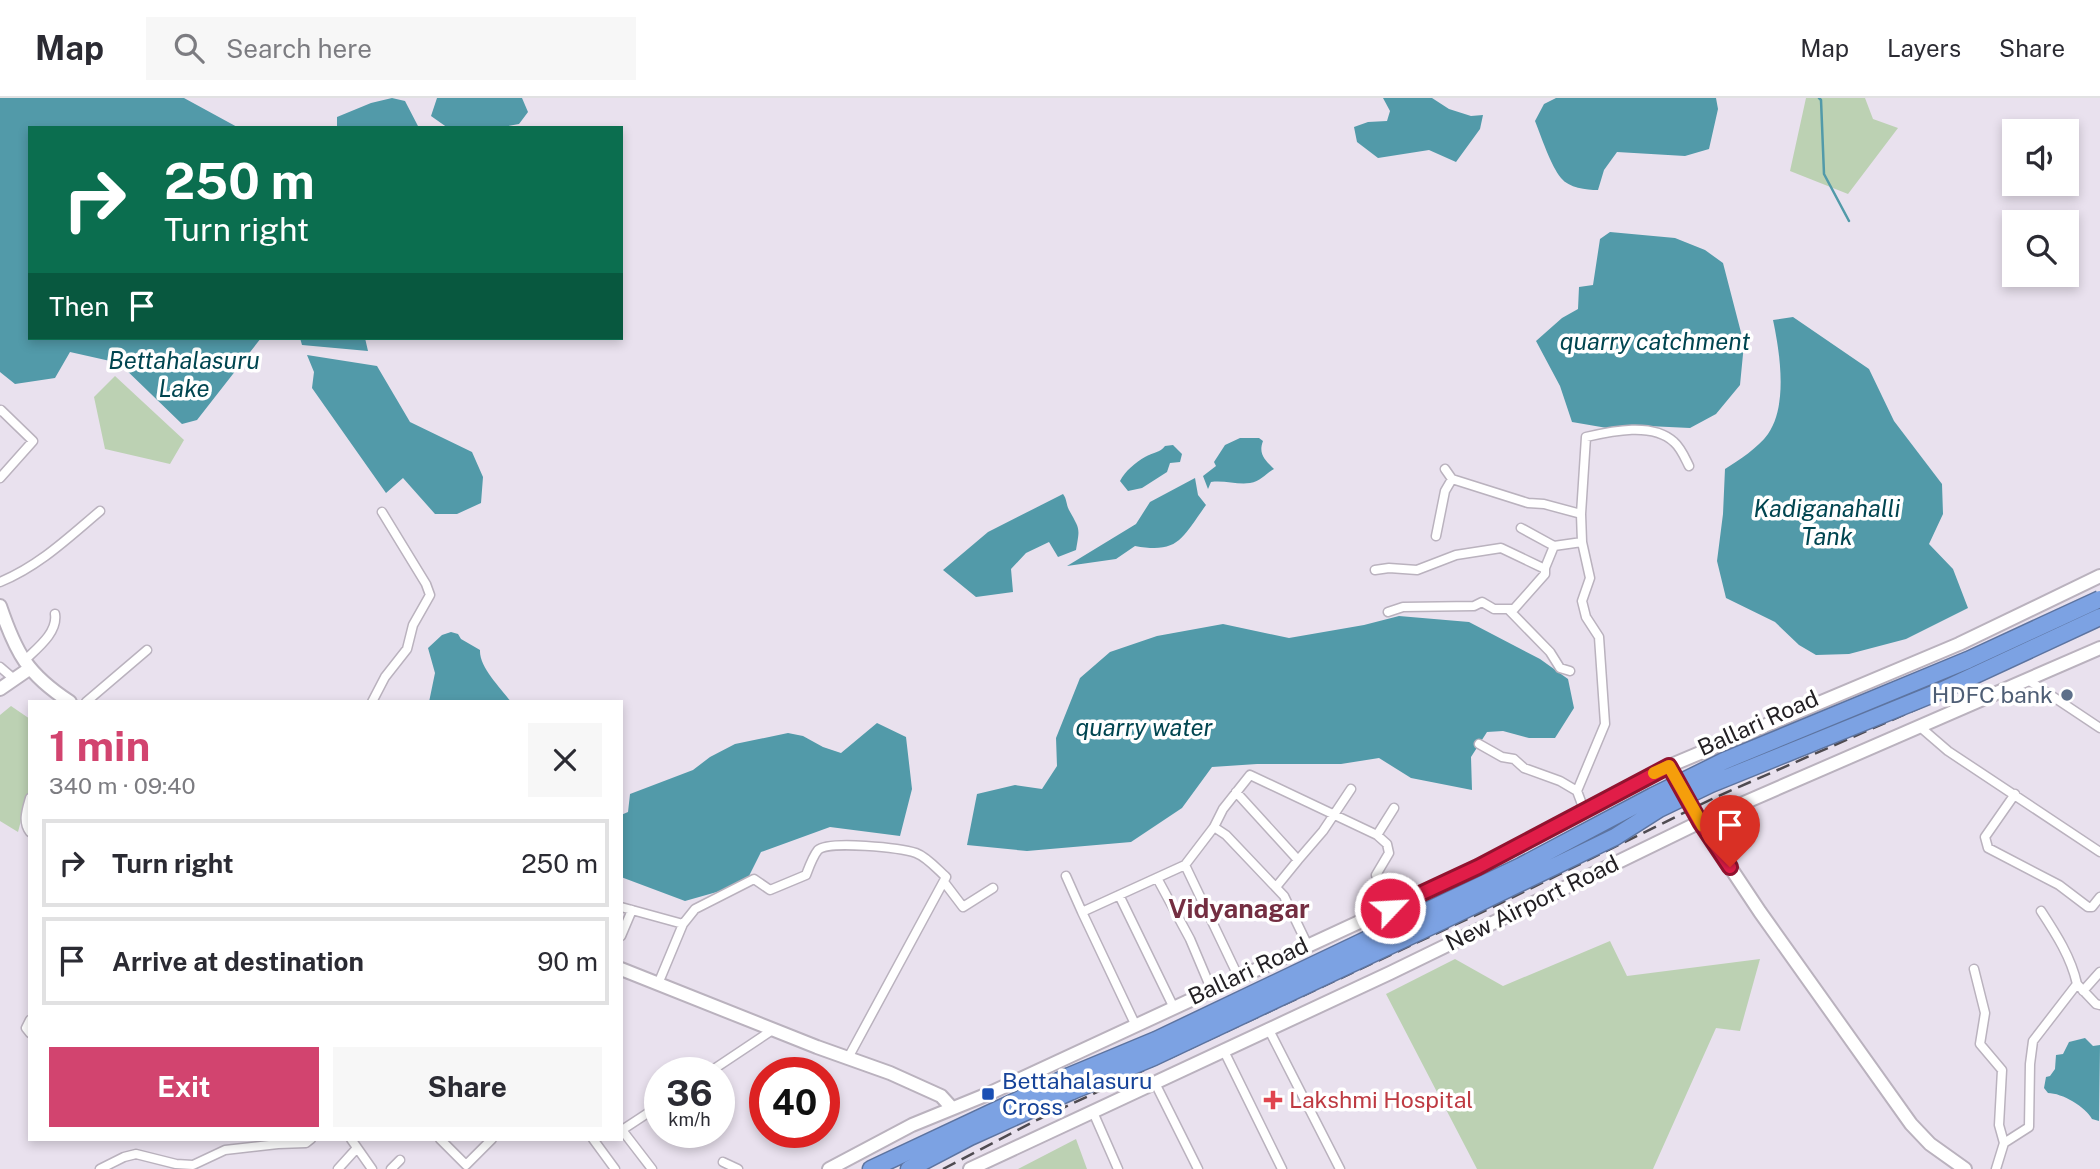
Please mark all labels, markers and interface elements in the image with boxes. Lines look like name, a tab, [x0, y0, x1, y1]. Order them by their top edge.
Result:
search box	[146, 17, 636, 80]
text: Map	[35, 29, 104, 67]
icon: search	[170, 29, 208, 67]
text: Search here	[226, 33, 372, 64]
text: Map	[1800, 34, 1849, 62]
text: Layers	[1887, 34, 1961, 62]
text: Share	[1999, 34, 2065, 62]
map controls	[2002, 119, 2079, 287]
button: sound	[2002, 119, 2079, 196]
text: 250 m	[164, 152, 315, 210]
icon: right	[49, 154, 140, 245]
button: search	[2002, 210, 2079, 287]
text: Turn right	[164, 211, 309, 248]
icon: arrive	[123, 287, 161, 325]
text: Then	[49, 291, 109, 322]
water label: quarry catchment	[1560, 327, 1750, 355]
water label: Bettahalasuru Lake	[108, 346, 260, 402]
water label: Kadiganahalli Tank	[1754, 494, 1901, 550]
place label: HDFC bank	[1932, 681, 2053, 708]
street label: Ballari Road	[1693, 684, 1822, 761]
marker: HDFC bank	[2059, 687, 2075, 703]
water label: quarry water	[1075, 713, 1213, 741]
text: 1 min	[49, 721, 150, 770]
button: close	[528, 723, 602, 797]
text: 340 m · 09:40	[49, 772, 196, 799]
pin	[1700, 795, 1760, 867]
icon: arrive	[1711, 806, 1749, 844]
icon: right	[53, 844, 91, 882]
text: Turn right	[112, 848, 234, 879]
text: 250 m	[521, 848, 598, 879]
street label: New Airport Road	[1441, 849, 1623, 956]
position arrow	[1353, 871, 1427, 945]
district label: Vidyanagar	[1168, 893, 1310, 924]
street label: Ballari Road	[1184, 931, 1312, 1010]
icon: arrive	[53, 942, 91, 980]
text: Arrive at destination	[112, 946, 364, 977]
text: 90 m	[537, 946, 598, 977]
button: Exit	[49, 1047, 319, 1127]
button: Share	[333, 1047, 602, 1127]
speed limit sign: 40	[749, 1057, 840, 1148]
place label: Bettahalasuru Cross	[1002, 1067, 1152, 1120]
text: 36	[666, 1073, 713, 1114]
marker: Bettahalasuru Cross	[980, 1086, 996, 1102]
place label: Lakshmi Hospital	[1289, 1086, 1473, 1113]
marker: Lakshmi Hospital	[1263, 1090, 1283, 1110]
text: km/h	[668, 1109, 711, 1130]

